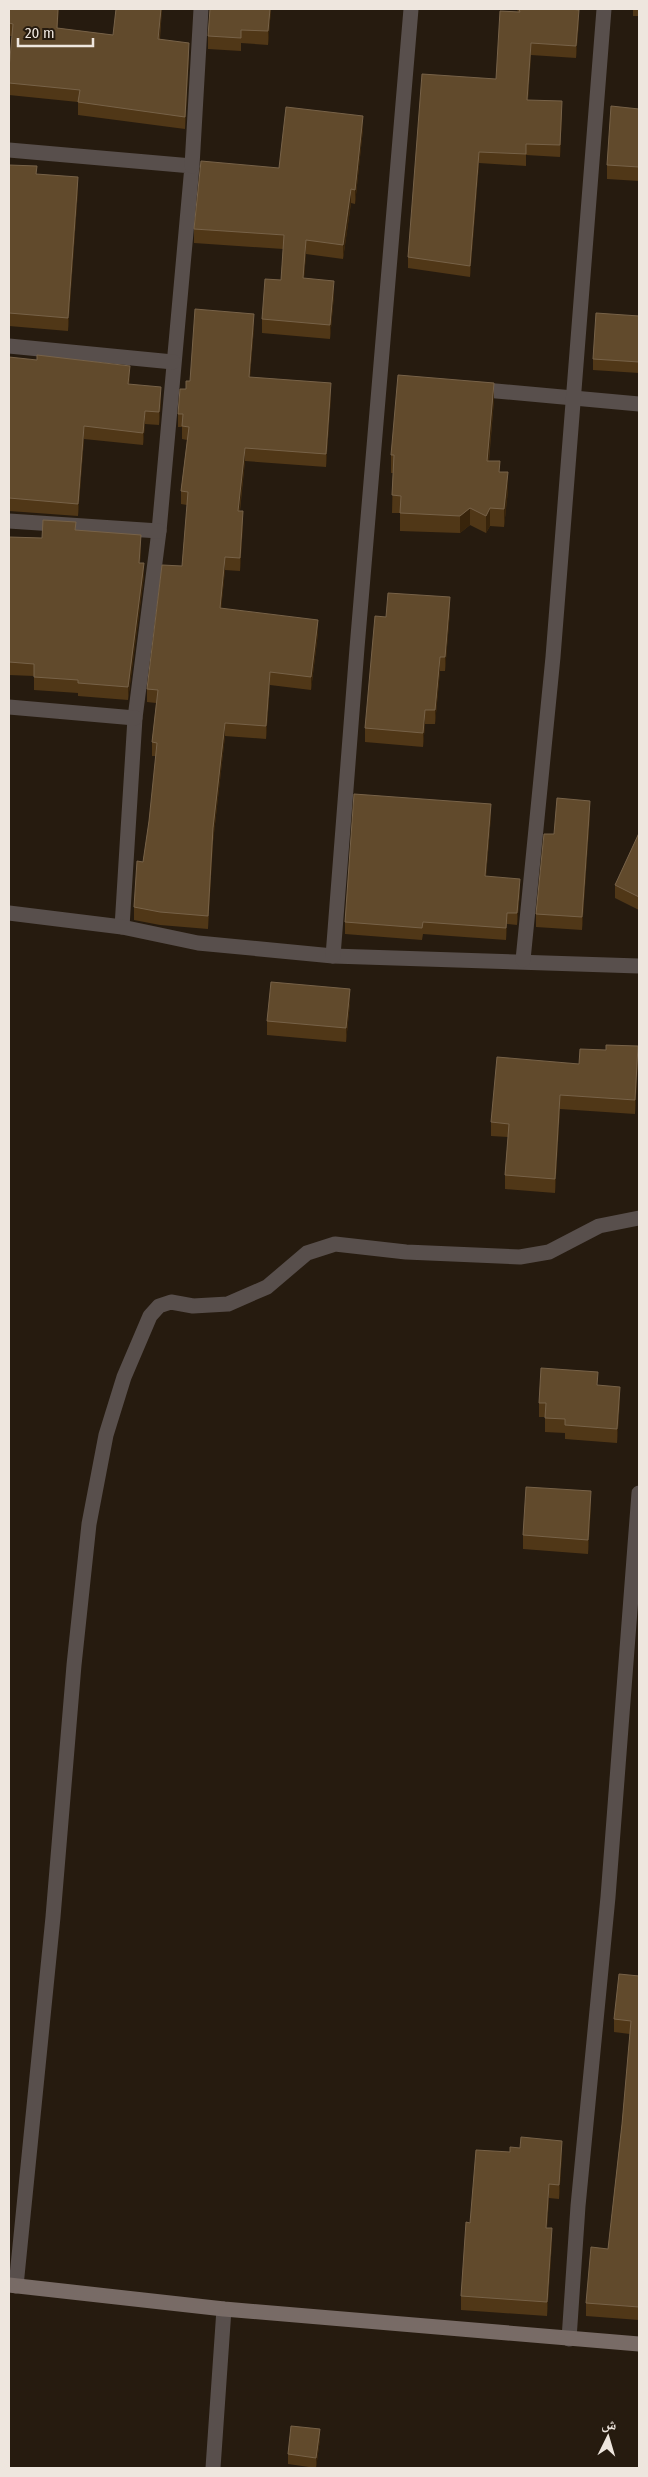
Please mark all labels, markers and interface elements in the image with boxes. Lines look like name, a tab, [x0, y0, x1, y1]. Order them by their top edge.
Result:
scale bar	[18, 15, 92, 47]
text: 20 m	[25, 24, 55, 42]
north arrow	[583, 2412, 633, 2462]
text: ش	[601, 2415, 617, 2434]

